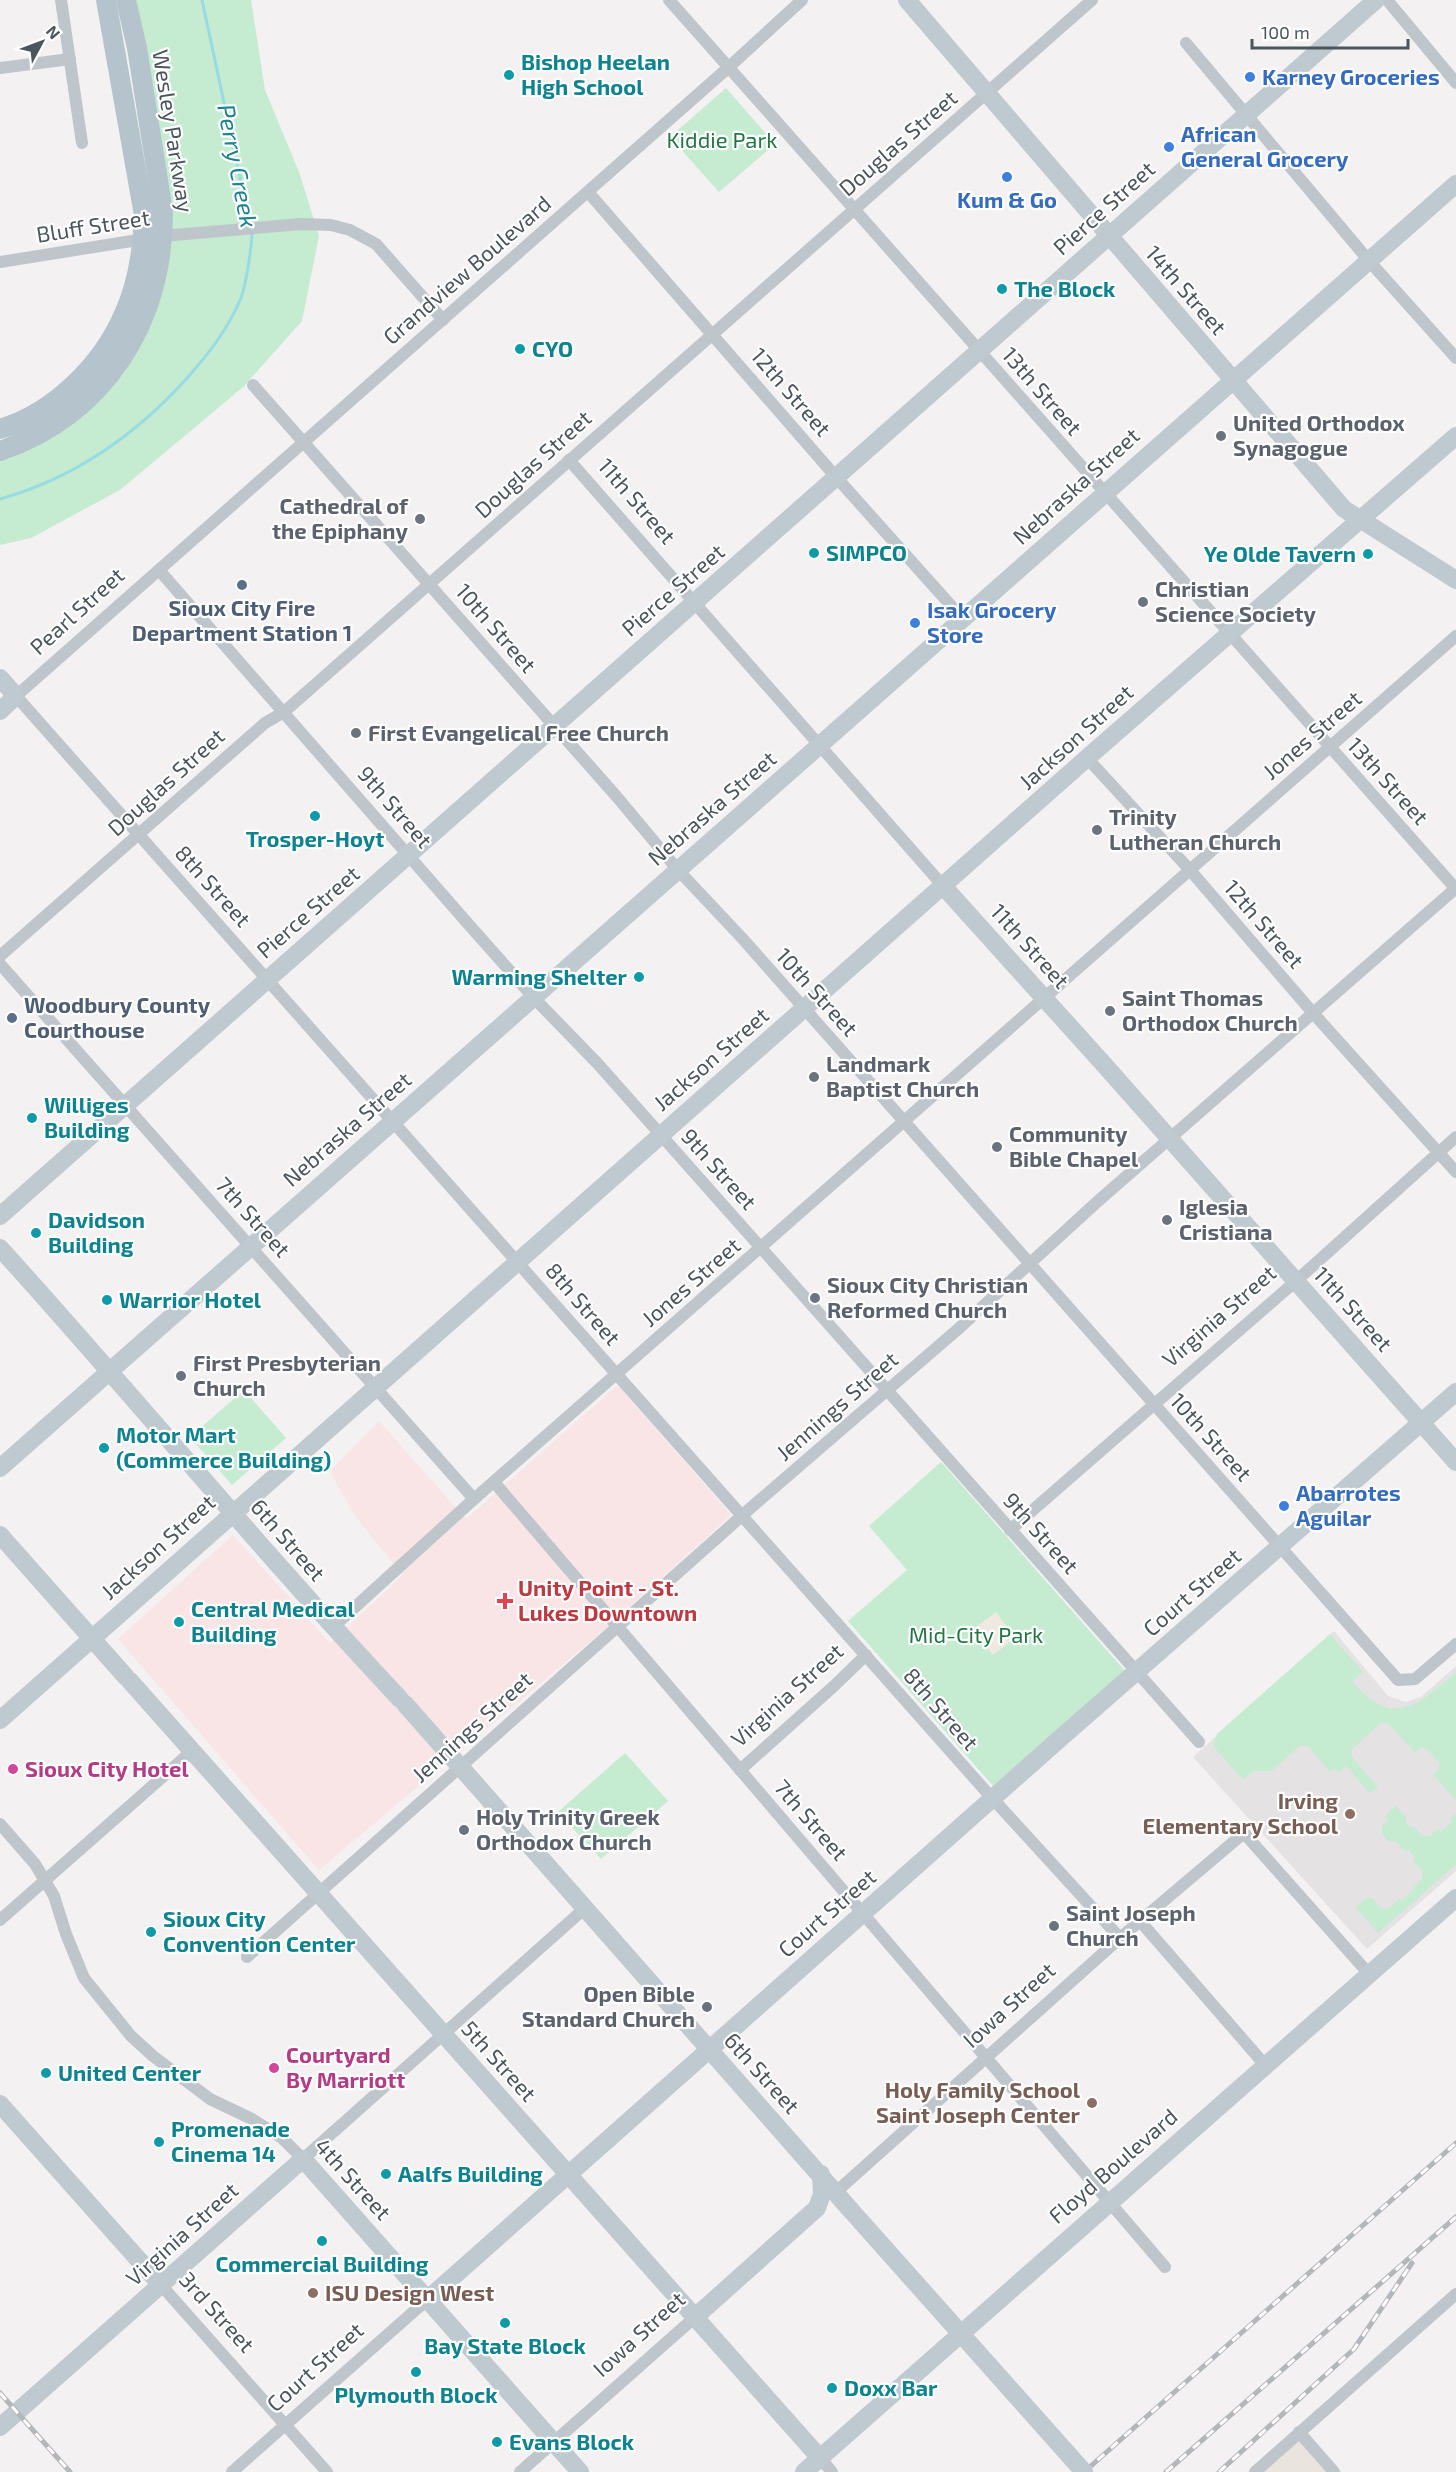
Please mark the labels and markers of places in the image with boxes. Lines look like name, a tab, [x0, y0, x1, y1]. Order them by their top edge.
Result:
place label: Bishop Heelan High School	[521, 48, 670, 99]
place label: Karney Groceries	[1262, 63, 1440, 90]
marker: Bishop Heelan High School	[502, 68, 516, 82]
marker: Karney Groceries	[1243, 70, 1257, 84]
place label: African General Grocery	[1181, 120, 1349, 172]
marker: African General Grocery	[1162, 140, 1176, 154]
marker: Kum & Go	[1000, 170, 1014, 184]
place label: Kum & Go	[957, 186, 1057, 212]
place label: The Block	[1014, 275, 1116, 301]
marker: The Block	[995, 282, 1009, 296]
place label: CYO	[532, 335, 573, 361]
marker: CYO	[513, 342, 527, 356]
place label: United Orthodox Synagogue	[1233, 409, 1405, 461]
marker: United Orthodox Synagogue	[1214, 429, 1228, 443]
place label: Cathedral of the Epiphany	[272, 492, 409, 544]
marker: Cathedral of the Epiphany	[413, 512, 427, 526]
place label: SIMPCO	[826, 539, 907, 565]
place label: Ye Olde Tavern	[1204, 540, 1356, 566]
marker: SIMPCO	[807, 546, 821, 560]
marker: Ye Olde Tavern	[1361, 547, 1375, 561]
place label: Christian Science Society	[1155, 575, 1317, 627]
marker: Sioux City Fire Department Station 1	[235, 578, 249, 592]
place label: Sioux City Fire Department Station 1	[132, 594, 352, 645]
marker: Christian Science Society	[1136, 595, 1150, 609]
place label: Isak Grocery Store	[927, 596, 1057, 647]
marker: Isak Grocery Store	[908, 616, 922, 630]
place label: First Evangelical Free Church	[368, 719, 669, 745]
marker: First Evangelical Free Church	[349, 726, 363, 740]
place label: Trinity Lutheran Church	[1109, 803, 1281, 854]
marker: Trosper-Hoyt	[308, 809, 322, 823]
marker: Trinity Lutheran Church	[1090, 823, 1104, 837]
place label: Trosper-Hoyt	[246, 825, 384, 852]
place label: Warming Shelter	[451, 963, 628, 989]
marker: Warming Shelter	[632, 970, 646, 984]
place label: Saint Thomas Orthodox Church	[1122, 984, 1298, 1035]
place label: Woodbury County Courthouse	[24, 991, 211, 1042]
marker: Saint Thomas Orthodox Church	[1103, 1004, 1117, 1018]
marker: Woodbury County Courthouse	[5, 1011, 19, 1025]
place label: Landmark Baptist Church	[826, 1050, 979, 1101]
marker: Landmark Baptist Church	[807, 1070, 821, 1084]
place label: Williges Building	[44, 1091, 130, 1142]
marker: Williges Building	[25, 1111, 39, 1125]
place label: Community Bible Chapel	[1009, 1120, 1139, 1171]
marker: Community Bible Chapel	[990, 1140, 1004, 1154]
place label: Iglesia Cristiana	[1179, 1193, 1272, 1244]
place label: Davidson Building	[48, 1206, 145, 1257]
marker: Iglesia Cristiana	[1160, 1213, 1174, 1227]
marker: Davidson Building	[29, 1226, 43, 1240]
place label: Sioux City Christian Reformed Church	[827, 1271, 1028, 1322]
place label: Warrior Hotel	[119, 1286, 262, 1312]
marker: Sioux City Christian Reformed Church	[808, 1291, 822, 1305]
marker: Warrior Hotel	[100, 1293, 114, 1307]
place label: First Presbyterian Church	[193, 1349, 381, 1400]
marker: First Presbyterian Church	[174, 1369, 188, 1383]
place label: Motor Mart (Commerce Building)	[116, 1421, 331, 1472]
marker: Motor Mart (Commerce Building)	[97, 1441, 111, 1455]
place label: Abarrotes Aguilar	[1296, 1479, 1401, 1530]
marker: Abarrotes Aguilar	[1277, 1499, 1291, 1513]
place label: Unity Point - St. Lukes Downtown	[518, 1574, 697, 1625]
marker: Unity Point - St. Lukes Downtown	[496, 1592, 514, 1610]
place label: Central Medical Building	[191, 1595, 355, 1646]
marker: Central Medical Building	[172, 1615, 186, 1629]
place label: Sioux City Hotel	[25, 1755, 190, 1782]
marker: Sioux City Hotel	[6, 1762, 20, 1776]
place label: Irving Elementary School	[1142, 1787, 1339, 1839]
place label: Holy Trinity Greek Orthodox Church	[476, 1803, 660, 1854]
marker: Irving Elementary School	[1343, 1807, 1357, 1821]
marker: Holy Trinity Greek Orthodox Church	[457, 1823, 471, 1837]
place label: Saint Joseph Church	[1066, 1899, 1196, 1950]
place label: Sioux City Convention Center	[163, 1905, 356, 1956]
marker: Saint Joseph Church	[1047, 1919, 1061, 1933]
marker: Sioux City Convention Center	[144, 1925, 158, 1939]
place label: Open Bible Standard Church	[522, 1980, 695, 2031]
marker: Open Bible Standard Church	[700, 2000, 714, 2014]
place label: Courtyard By Marriott	[286, 2041, 405, 2093]
place label: United Center	[58, 2059, 202, 2085]
marker: Courtyard By Marriott	[267, 2061, 281, 2075]
marker: United Center	[39, 2066, 53, 2080]
place label: Holy Family School Saint Joseph Center	[876, 2076, 1081, 2127]
marker: Holy Family School Saint Joseph Center	[1085, 2096, 1099, 2110]
place label: Promenade Cinema 14	[171, 2115, 290, 2166]
marker: Promenade Cinema 14	[152, 2135, 166, 2149]
place label: Aalfs Building	[398, 2160, 543, 2186]
marker: Aalfs Building	[379, 2167, 393, 2181]
marker: Commercial Building	[315, 2234, 329, 2248]
place label: Commercial Building	[215, 2250, 429, 2276]
place label: ISU Design West	[325, 2279, 494, 2305]
marker: ISU Design West	[306, 2286, 320, 2300]
marker: Bay State Block	[498, 2316, 512, 2330]
place label: Bay State Block	[424, 2332, 586, 2359]
marker: Plymouth Block	[409, 2365, 423, 2379]
place label: Doxx Bar	[844, 2374, 938, 2400]
place label: Plymouth Block	[335, 2381, 498, 2408]
marker: Doxx Bar	[825, 2381, 839, 2395]
place label: Evans Block	[509, 2428, 635, 2454]
marker: Evans Block	[490, 2435, 504, 2449]

